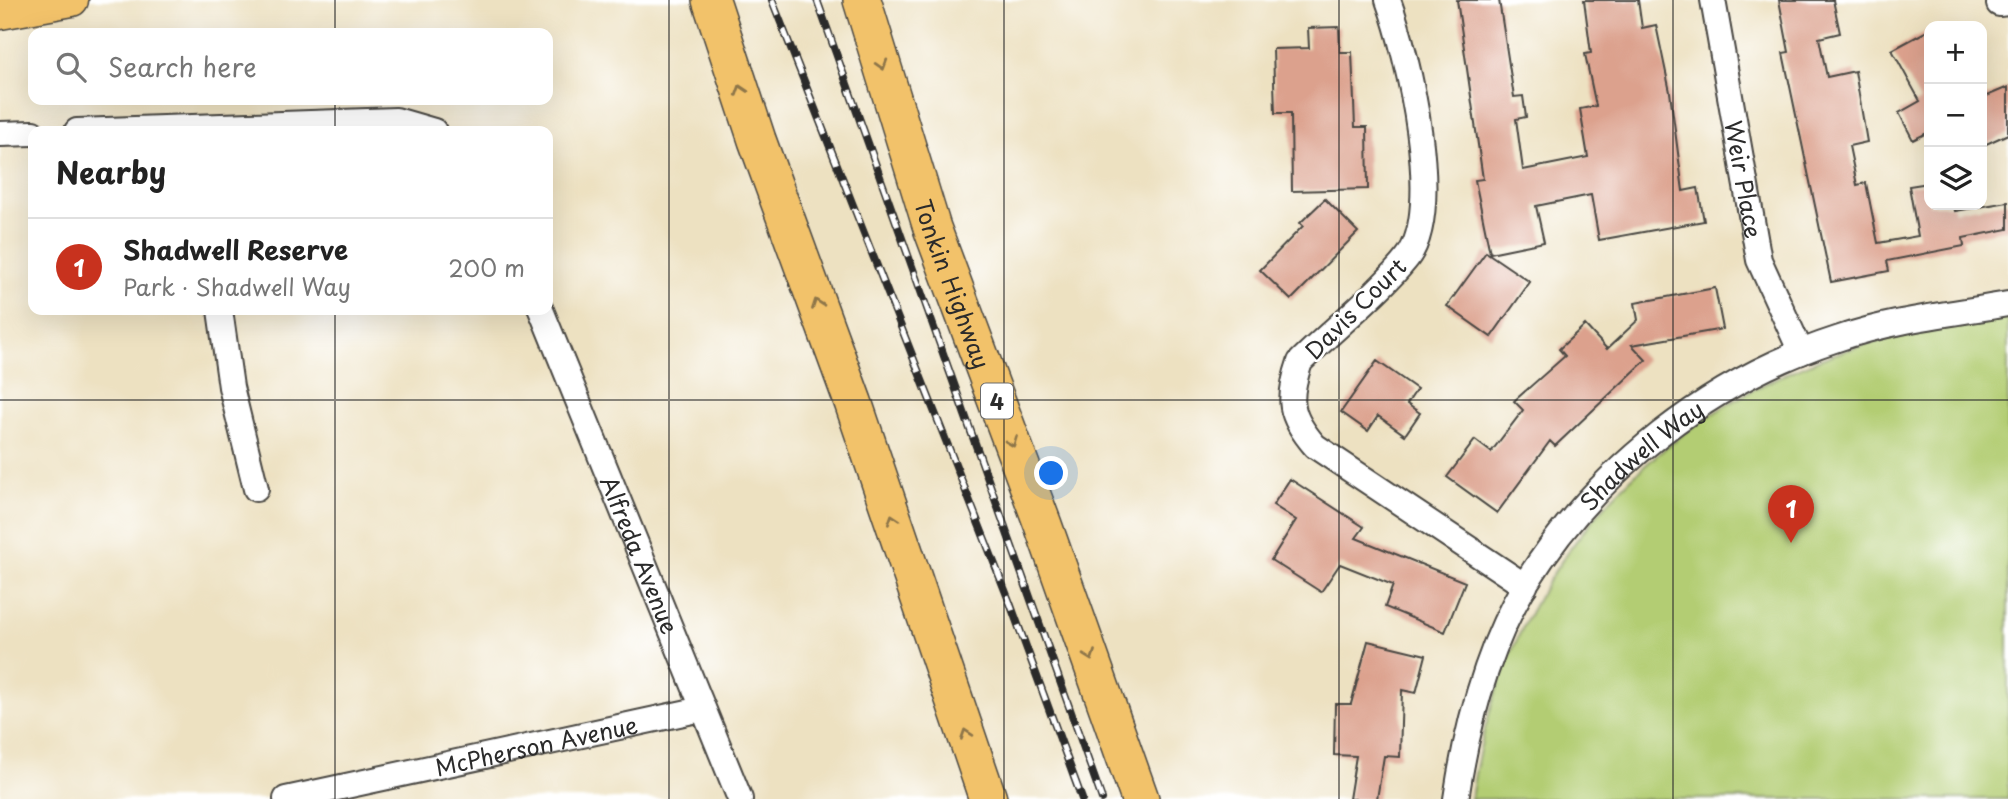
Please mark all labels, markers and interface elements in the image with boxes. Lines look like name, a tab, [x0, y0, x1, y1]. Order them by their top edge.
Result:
map controls	[1924, 21, 1987, 210]
button: +	[1924, 21, 1987, 84]
search box	[28, 28, 553, 105]
text: Search here	[108, 47, 257, 86]
icon: search	[52, 48, 90, 86]
one-way arrow	[873, 59, 888, 71]
one-way arrow	[735, 84, 749, 97]
button: −	[1924, 84, 1987, 147]
street label: Weir Place	[1717, 117, 1772, 241]
button: layers	[1924, 147, 1987, 210]
text: Nearby	[56, 149, 166, 194]
street label: Tonkin Highway	[907, 195, 1000, 373]
text: Shadwell Reserve	[123, 230, 348, 269]
street label: Davis Court	[1296, 249, 1414, 367]
text: 1	[74, 250, 85, 285]
text: 200 m	[448, 250, 525, 285]
text: Park · Shadwell Way	[123, 269, 351, 304]
one-way arrow	[812, 299, 826, 311]
road number: 4	[981, 384, 1013, 418]
street label: Shadwell Way	[1570, 391, 1710, 518]
one-way arrow	[1004, 436, 1018, 448]
your location	[1034, 456, 1068, 490]
street label: Alfreda Avenue	[593, 470, 688, 639]
pin: 1	[1768, 485, 1814, 543]
one-way arrow	[887, 513, 901, 525]
one-way arrow	[1082, 649, 1096, 661]
street label: McPherson Avenue	[432, 706, 641, 784]
one-way arrow	[960, 729, 974, 741]

